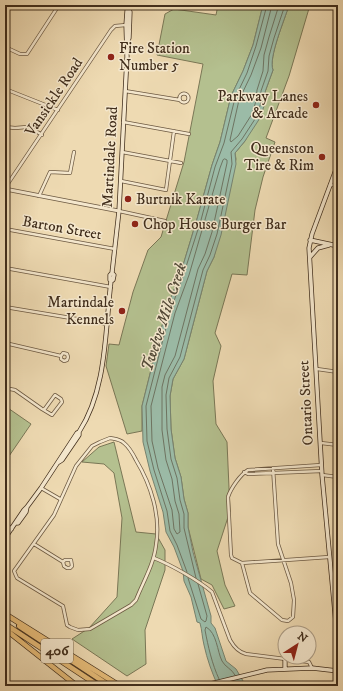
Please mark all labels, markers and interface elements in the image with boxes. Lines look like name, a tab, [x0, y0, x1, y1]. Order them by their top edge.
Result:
place label: Fire Station Number 5	[119, 39, 190, 75]
marker: Fire Station Number 5	[106, 52, 116, 62]
street label: Vansickle Road	[20, 54, 87, 141]
place label: Parkway Lanes & Arcade	[218, 87, 308, 123]
marker: Parkway Lanes & Arcade	[311, 100, 321, 110]
street label: Martindale Road	[98, 106, 122, 208]
place label: Queenston Tire & Rim	[244, 139, 314, 175]
marker: Queenston Tire & Rim	[317, 152, 327, 162]
place label: Burtnik Karate	[136, 190, 225, 209]
marker: Burtnik Karate	[123, 194, 133, 204]
street label: Barton Street	[21, 212, 103, 244]
place label: Chop House Burger Bar	[143, 215, 287, 234]
marker: Chop House Burger Bar	[130, 219, 140, 229]
water label: Twelve Mile Creek	[137, 260, 191, 374]
place label: Martindale Kennels	[47, 293, 114, 329]
marker: Martindale Kennels	[117, 306, 127, 316]
street label: Ontario Street	[294, 360, 318, 446]
north arrow	[277, 625, 317, 665]
text: N	[295, 629, 310, 646]
road number: 406	[41, 639, 73, 663]

